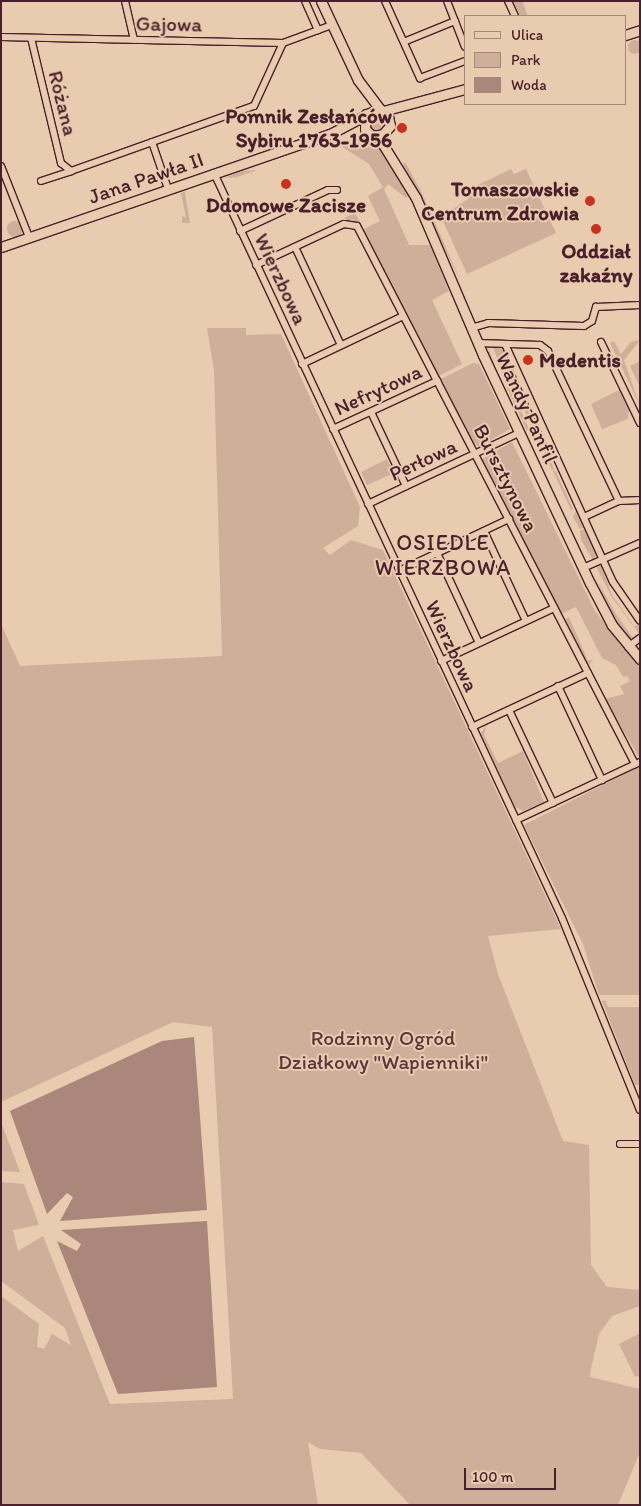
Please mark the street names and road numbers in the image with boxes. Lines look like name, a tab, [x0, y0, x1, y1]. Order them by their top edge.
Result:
street label: Gajowa	[136, 11, 202, 37]
street label: Różana	[43, 68, 83, 138]
street label: Jana Pawła II	[86, 147, 206, 209]
street label: Wierzbowa	[249, 229, 313, 329]
street label: Wandy Panfil	[490, 349, 564, 467]
street label: Nefrytowa	[330, 359, 426, 421]
street label: Bursztynowa	[468, 420, 544, 536]
street label: Perłowa	[385, 433, 461, 487]
street label: Wierzbowa	[420, 596, 484, 696]

